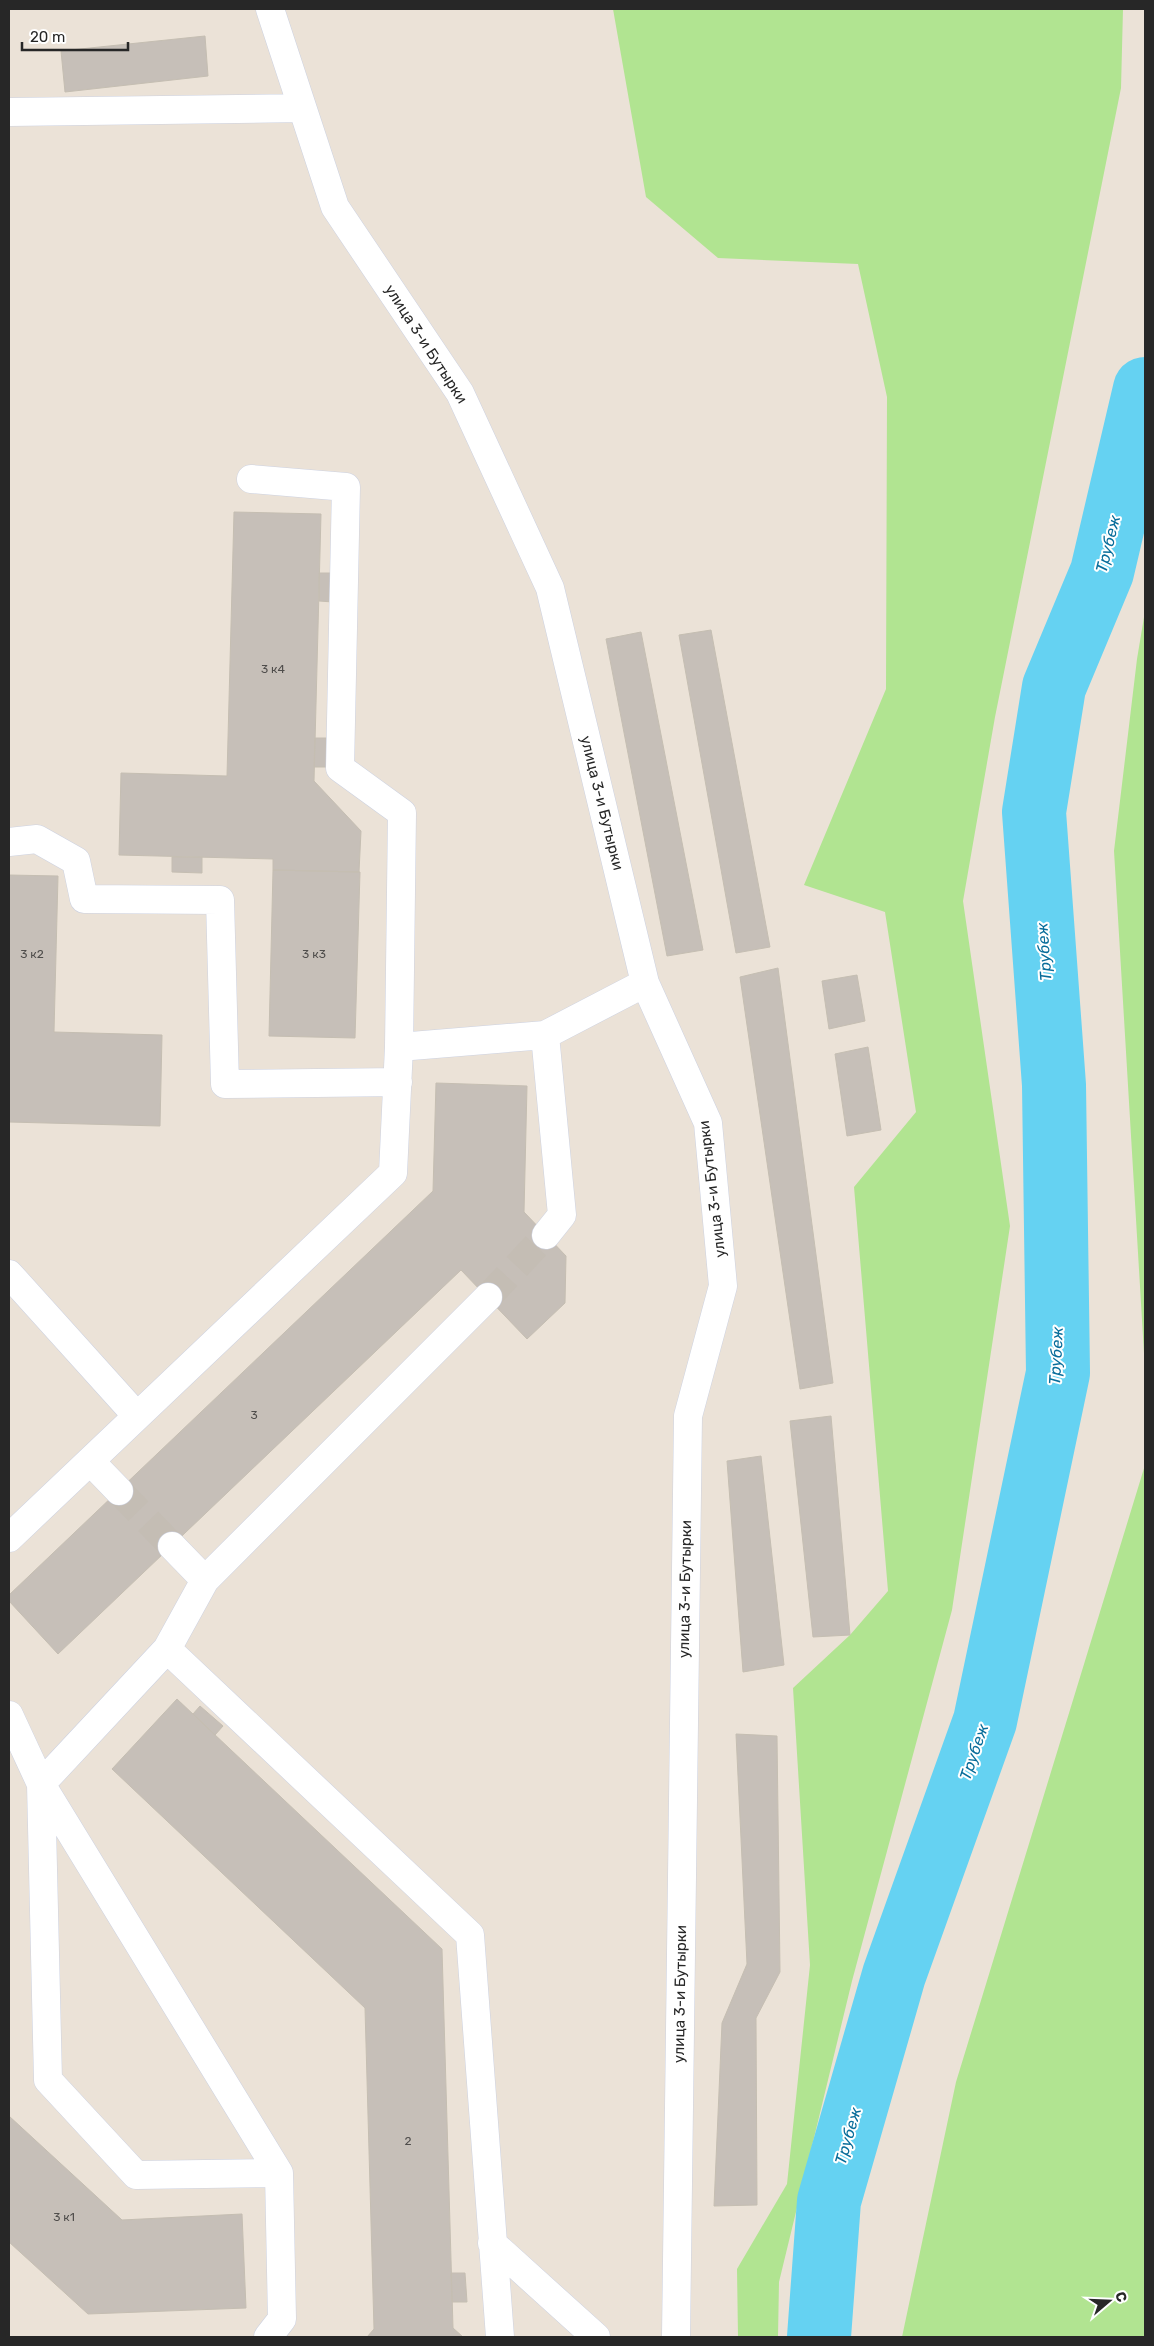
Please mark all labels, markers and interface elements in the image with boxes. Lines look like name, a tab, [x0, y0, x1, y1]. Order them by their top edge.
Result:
scale bar	[22, 20, 129, 52]
text: 20 m	[30, 28, 65, 46]
street label: улица 3-и Бутырки	[381, 281, 471, 407]
water label: Трубеж	[1092, 512, 1125, 575]
house number: 3 к4	[261, 662, 286, 676]
street label: улица 3-и Бутырки	[577, 734, 627, 872]
water label: Трубеж	[1032, 921, 1056, 982]
house number: 3 к2	[20, 947, 44, 961]
house number: 3 к3	[302, 947, 326, 961]
street label: улица 3-и Бутырки	[695, 1119, 729, 1259]
water label: Трубеж	[1045, 1325, 1067, 1386]
house number: 3	[250, 1408, 258, 1422]
street label: улица 3-и Бутырки	[675, 1520, 695, 1658]
water label: Трубеж	[956, 1720, 993, 1783]
street label: улица 3-и Бутырки	[670, 1925, 690, 2063]
water label: Трубеж	[831, 2104, 865, 2167]
house number: 2	[404, 2134, 412, 2148]
house number: 3 к1	[53, 2210, 75, 2224]
north arrow	[1084, 2276, 1134, 2326]
text: С	[1111, 2290, 1131, 2305]

